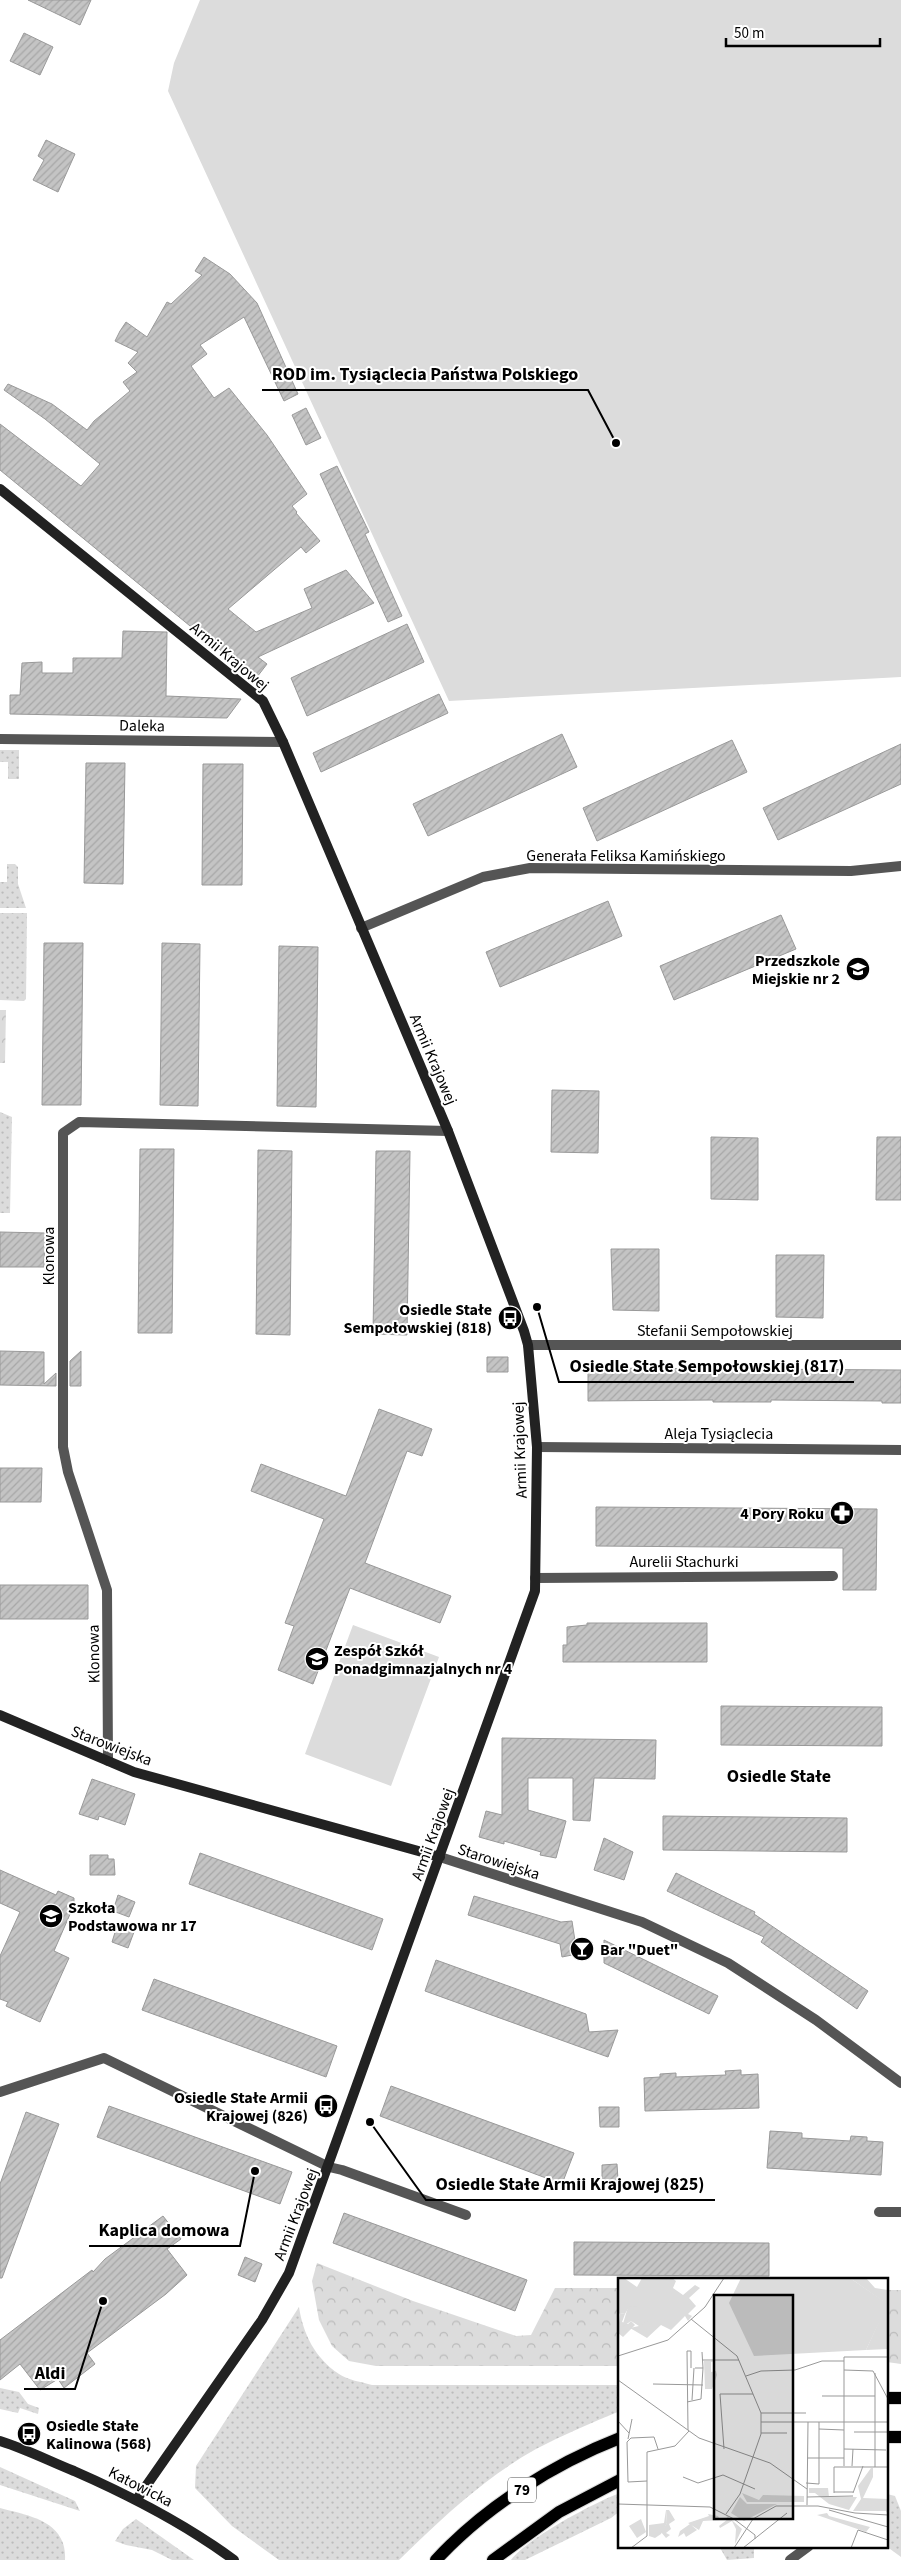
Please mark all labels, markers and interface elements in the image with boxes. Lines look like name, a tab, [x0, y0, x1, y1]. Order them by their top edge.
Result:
scale bar	[726, 15, 880, 47]
text: 50 m	[734, 23, 764, 44]
callout: ROD im. Tysiąclecia Państwa Polskiego	[262, 357, 588, 390]
text: ROD im. Tysiąclecia Państwa Polskiego	[272, 362, 578, 387]
street label: Armii Krajowej	[185, 617, 274, 696]
street label: Daleka	[119, 715, 165, 737]
street label: Generała Feliksa Kamińskiego	[526, 845, 726, 867]
place label: Przedszkole Miejskie nr 2	[752, 950, 840, 990]
school or university icon: Przedszkole Miejskie nr 2	[845, 956, 871, 982]
street label: Armii Krajowej	[404, 1010, 462, 1108]
street label: Klonowa	[38, 1227, 60, 1285]
place label: Osiedle Stałe Sempołowskiej (818)	[344, 1299, 492, 1339]
bus stop icon: Osiedle Stałe Sempołowskiej (818)	[497, 1305, 523, 1331]
street label: Stefanii Sempołowskiej	[637, 1320, 793, 1342]
callout: Osiedle Stałe Sempołowskiej (817)	[559, 1349, 854, 1382]
text: Osiedle Stałe Sempołowskiej (817)	[570, 1354, 844, 1379]
street label: Armii Krajowej	[507, 1401, 533, 1499]
street label: Aleja Tysiąclecia	[665, 1423, 773, 1445]
pharmacy icon: 4 Pory Roku	[829, 1500, 855, 1526]
place label: 4 Pory Roku	[740, 1503, 824, 1525]
street label: Aurelii Stachurki	[629, 1551, 739, 1573]
street label: Klonowa	[82, 1624, 106, 1684]
place label: Zespół Szkół Ponadgimnazjalnych nr 4	[334, 1640, 513, 1680]
school or university icon: Zespół Szkół Ponadgimnazjalnych nr 4	[304, 1646, 330, 1672]
street label: Starowiejska	[68, 1720, 155, 1771]
district label: Osiedle Stałe	[727, 1764, 831, 1789]
street label: Armii Krajowej	[406, 1785, 460, 1884]
street label: Starowiejska	[455, 1838, 543, 1886]
place label: Szkoła Podstawowa nr 17	[68, 1897, 197, 1937]
school or university icon: Szkoła Podstawowa nr 17	[38, 1903, 64, 1929]
bar icon: Bar "Duet"	[569, 1936, 595, 1962]
place label: Bar "Duet"	[600, 1939, 678, 1961]
place label: Osiedle Stałe Armii Krajowej (826)	[174, 2087, 308, 2127]
bus stop icon: Osiedle Stałe Armii Krajowej (826)	[313, 2093, 339, 2119]
street label: Armii Krajowej	[268, 2165, 324, 2264]
callout: Osiedle Stałe Armii Krajowej (825)	[426, 2167, 715, 2200]
text: Osiedle Stałe Armii Krajowej (825)	[436, 2172, 705, 2197]
callout: Kaplica domowa	[89, 2213, 240, 2246]
text: Kaplica domowa	[98, 2218, 230, 2243]
inset map	[618, 2278, 888, 2548]
callout: Aldi	[24, 2356, 75, 2389]
text: Aldi	[34, 2361, 65, 2386]
place label: Osiedle Stałe Kalinowa (568)	[46, 2415, 151, 2455]
bus stop icon: Osiedle Stałe Kalinowa (568)	[16, 2421, 42, 2447]
street label: Katowicka	[105, 2461, 176, 2512]
road number: 79	[508, 2478, 536, 2502]

